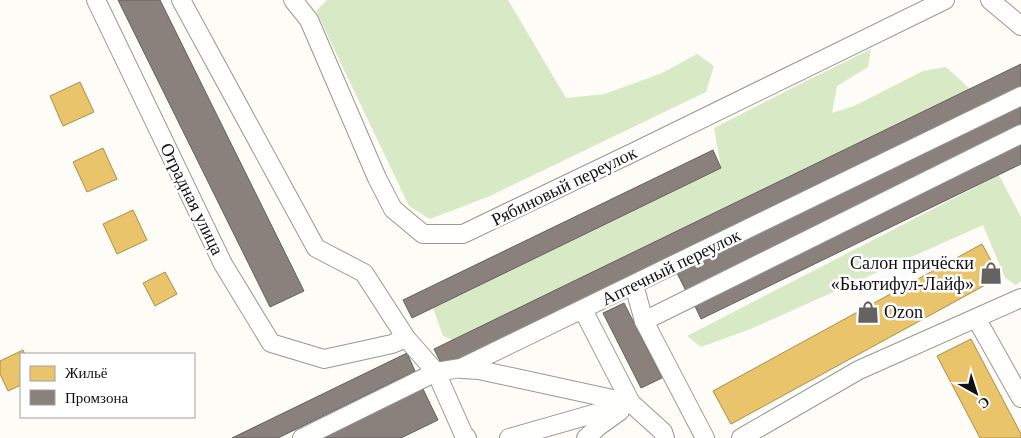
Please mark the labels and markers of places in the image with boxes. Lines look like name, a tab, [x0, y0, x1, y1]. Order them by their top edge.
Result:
place label: Салон причёски «Бьютифул-Лайф»	[831, 253, 974, 294]
shop icon: Салон причёски «Бьютифул-Лайф»	[978, 260, 1004, 286]
shop icon: Ozon	[855, 299, 881, 325]
place label: Ozon	[884, 302, 923, 322]

